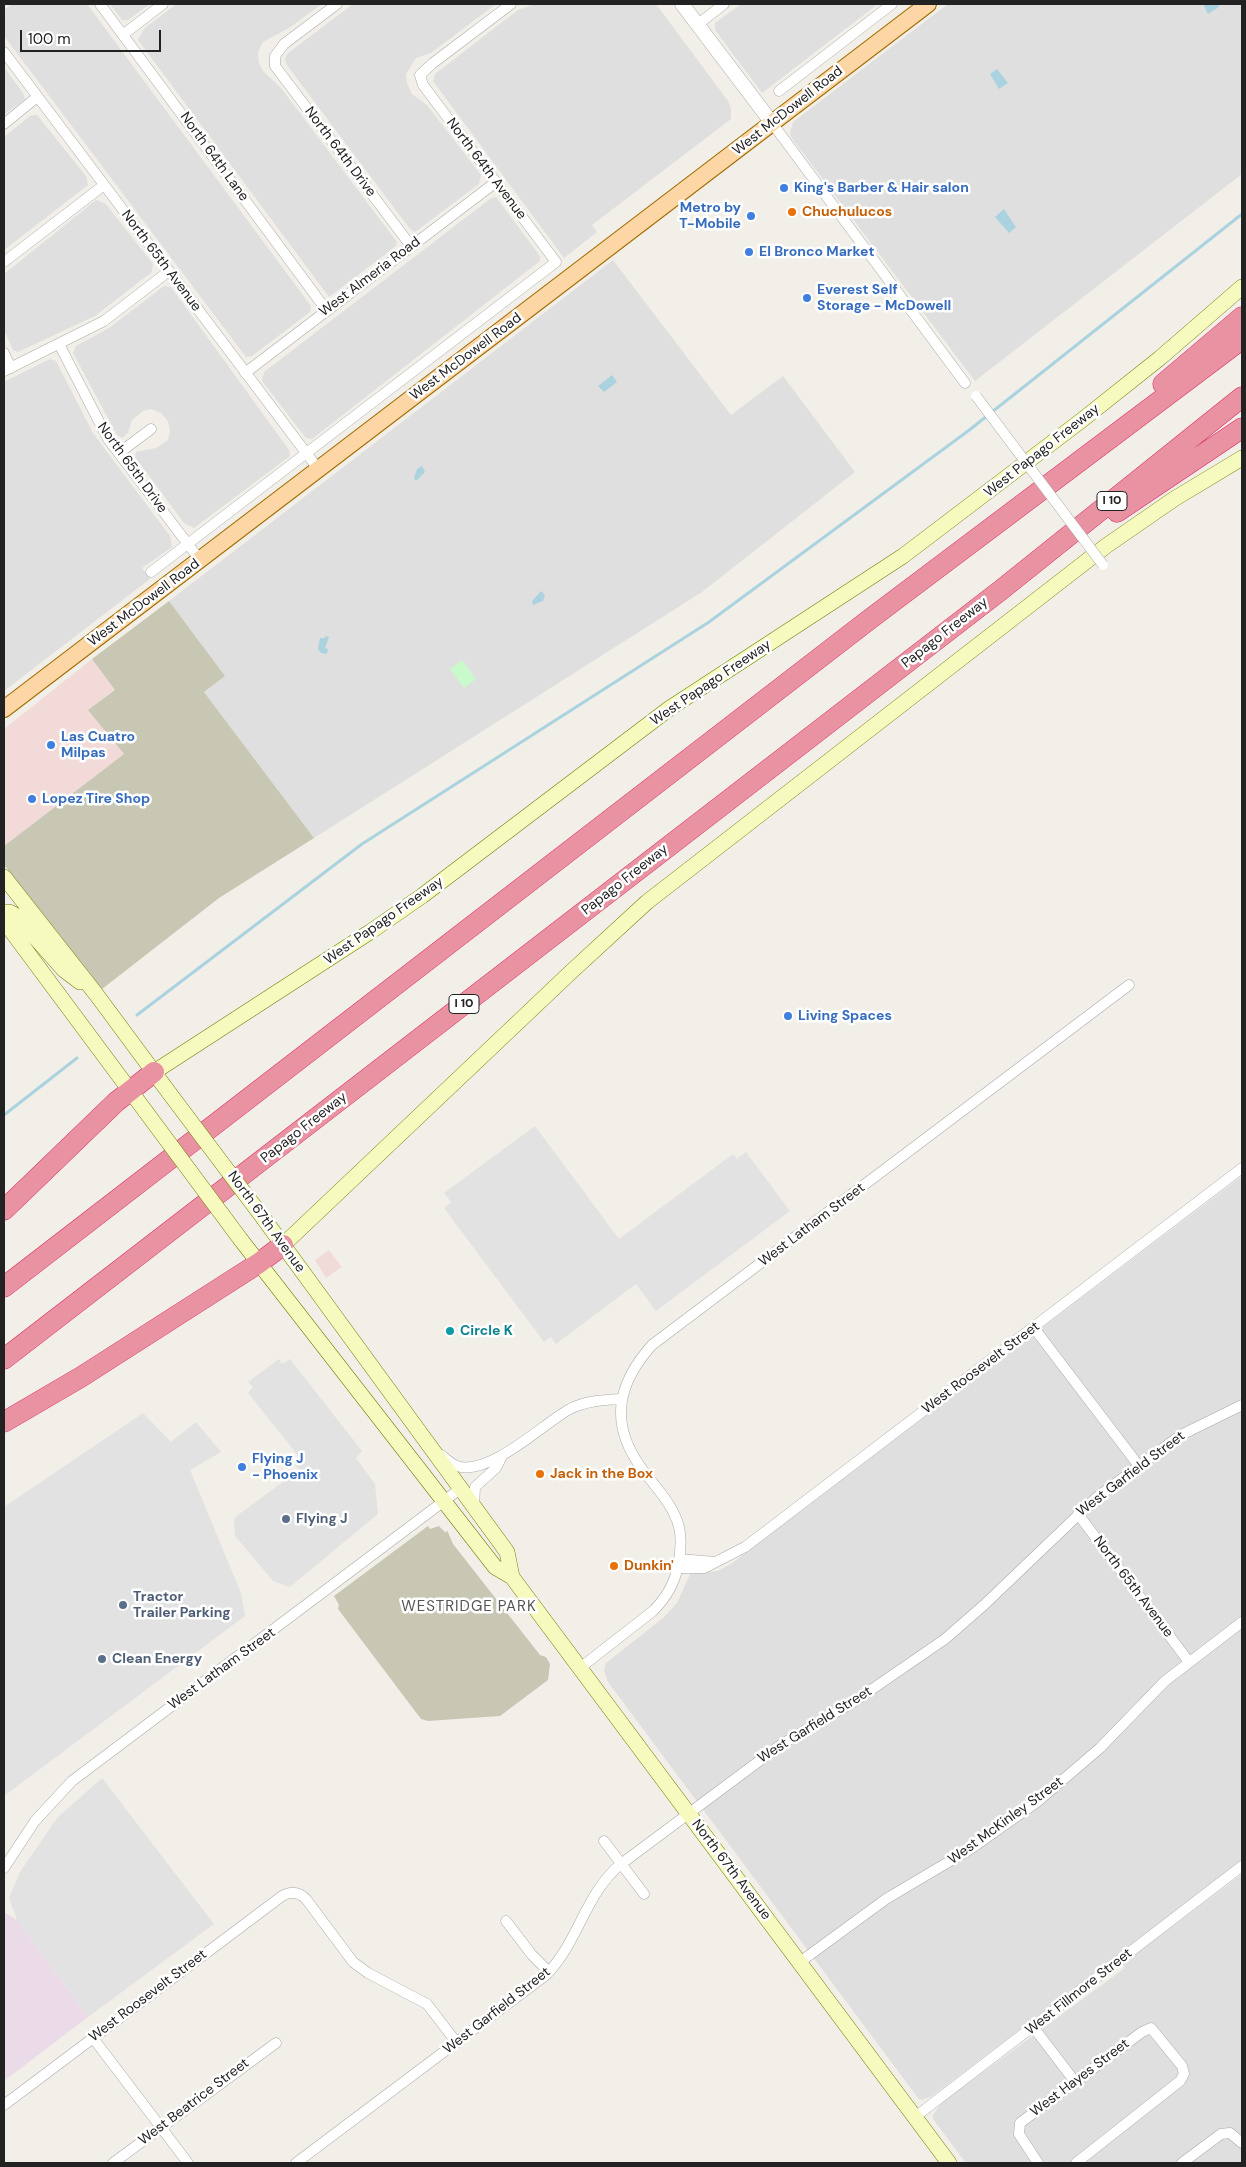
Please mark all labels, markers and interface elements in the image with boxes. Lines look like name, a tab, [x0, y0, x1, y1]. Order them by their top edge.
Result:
scale bar	[22, 20, 164, 52]
text: 100 m	[28, 29, 71, 49]
street label: West McDowell Road	[730, 63, 846, 159]
street label: North 64th Drive	[301, 104, 379, 200]
street label: North 64th Lane	[176, 109, 252, 205]
street label: North 64th Avenue	[442, 115, 530, 223]
place label: King's Barber & Hair salon	[794, 180, 969, 196]
marker: King's Barber & Hair salon	[778, 182, 790, 194]
place label: Metro by T-Mobile	[679, 200, 741, 232]
place label: Chuchulucos	[802, 204, 892, 220]
marker: Chuchulucos	[786, 206, 798, 218]
street label: North 65th Avenue	[117, 207, 205, 315]
marker: Metro by T-Mobile	[745, 210, 757, 222]
street label: West Almeria Road	[316, 234, 424, 320]
place label: El Bronco Market	[759, 244, 874, 260]
marker: El Bronco Market	[743, 246, 755, 258]
place label: Everest Self Storage - McDowell	[817, 282, 951, 314]
marker: Everest Self Storage - McDowell	[801, 292, 813, 304]
street label: West McDowell Road	[407, 310, 525, 404]
street label: West Papago Freeway	[981, 401, 1103, 501]
street label: North 65th Drive	[93, 419, 171, 517]
road number: I 10	[1097, 492, 1127, 511]
street label: West McDowell Road	[85, 556, 203, 650]
street label: Papago Freeway	[898, 594, 992, 672]
street label: West Papago Freeway	[648, 636, 774, 730]
place label: Las Cuatro Milpas	[61, 729, 135, 762]
marker: Las Cuatro Milpas	[45, 739, 57, 751]
place label: Lopez Tire Shop	[42, 791, 150, 807]
marker: Lopez Tire Shop	[26, 793, 38, 805]
street label: Papago Freeway	[578, 841, 672, 919]
street label: West Papago Freeway	[321, 873, 447, 969]
road number: I 10	[449, 994, 479, 1014]
place label: Living Spaces	[798, 1008, 892, 1024]
marker: Living Spaces	[782, 1010, 794, 1022]
street label: Papago Freeway	[257, 1089, 351, 1167]
street label: North 67th Avenue	[224, 1168, 308, 1276]
street label: West Latham Street	[756, 1180, 868, 1270]
street label: West Roosevelt Street	[919, 1318, 1043, 1418]
place label: Circle K	[460, 1323, 513, 1339]
marker: Circle K	[444, 1325, 456, 1337]
street label: West Garfield Street	[1074, 1428, 1188, 1520]
place label: Flying J - Phoenix	[252, 1451, 318, 1484]
marker: Flying J - Phoenix	[236, 1461, 248, 1473]
place label: Jack in the Box	[550, 1466, 653, 1482]
marker: Jack in the Box	[534, 1468, 546, 1480]
place label: Flying J	[296, 1511, 348, 1527]
marker: Flying J	[280, 1513, 292, 1525]
street label: North 65th Avenue	[1089, 1533, 1177, 1641]
place label: Dunkin'	[624, 1558, 674, 1574]
marker: Dunkin'	[608, 1560, 620, 1572]
place label: Tractor Trailer Parking	[133, 1589, 231, 1621]
district label: WESTRIDGE PARK	[400, 1598, 538, 1616]
marker: Tractor Trailer Parking	[117, 1599, 129, 1611]
street label: West Latham Street	[165, 1624, 279, 1714]
place label: Clean Energy	[112, 1651, 202, 1667]
marker: Clean Energy	[96, 1653, 108, 1665]
street label: West Garfield Street	[755, 1683, 875, 1767]
street label: West McKinley Street	[945, 1774, 1067, 1868]
street label: North 67th Avenue	[688, 1817, 774, 1923]
street label: West Fillmore Street	[1022, 1945, 1136, 2039]
street label: West Roosevelt Street	[86, 1946, 210, 2046]
street label: West Garfield Street	[440, 1964, 554, 2058]
street label: West Hayes Street	[1027, 2035, 1133, 2121]
street label: West Beatrice Street	[135, 2055, 253, 2149]

